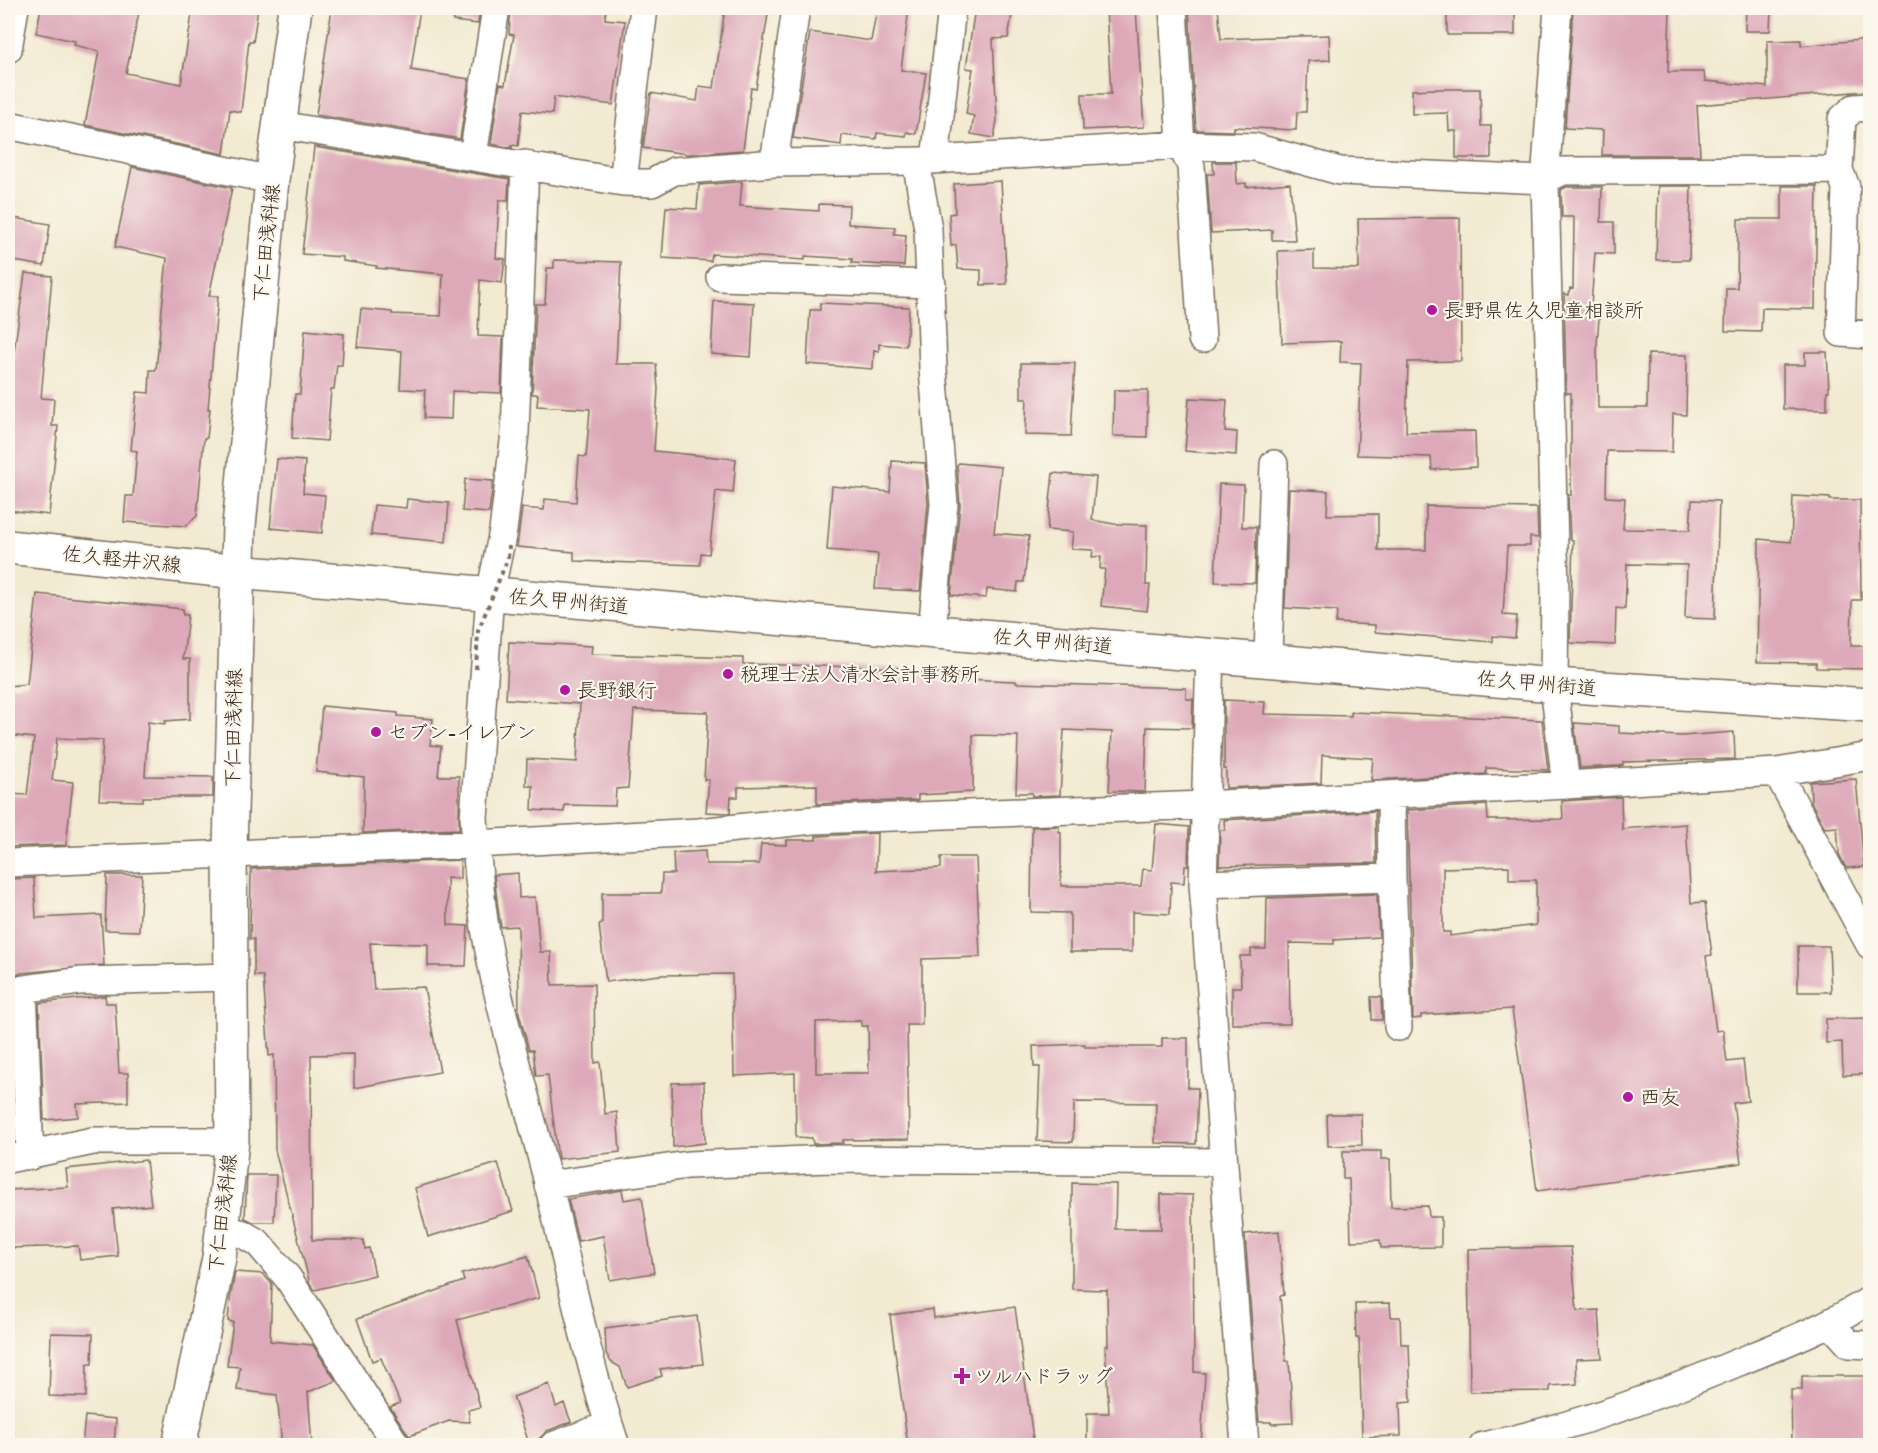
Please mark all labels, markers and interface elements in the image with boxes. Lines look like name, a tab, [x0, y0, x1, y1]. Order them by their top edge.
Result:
street label: 下仁田浅科線	[248, 182, 284, 304]
place label: 長野県佐久児童相談所	[1444, 298, 1644, 322]
marker: 長野県佐久児童相談所	[1425, 303, 1439, 317]
street label: 佐久軽井沢線	[61, 541, 183, 577]
street label: 佐久甲州街道	[508, 584, 630, 618]
street label: 佐久甲州街道	[992, 624, 1114, 658]
place label: 税理士法人清水会計事務所	[740, 662, 980, 686]
street label: 佐久甲州街道	[1476, 666, 1598, 700]
marker: 税理士法人清水会計事務所	[721, 667, 735, 681]
street label: 下仁田浅科線	[220, 668, 246, 788]
place label: 長野銀行	[577, 678, 657, 702]
marker: 長野銀行	[558, 683, 572, 697]
place label: セブン-イレブン	[388, 720, 536, 744]
marker: セブン-イレブン	[369, 725, 383, 739]
place label: 西友	[1640, 1085, 1680, 1109]
marker: 西友	[1621, 1090, 1635, 1104]
street label: 下仁田浅科線	[203, 1152, 241, 1274]
place label: ツルハドラッグ	[974, 1364, 1113, 1388]
marker: ツルハドラッグ	[955, 1369, 969, 1383]

